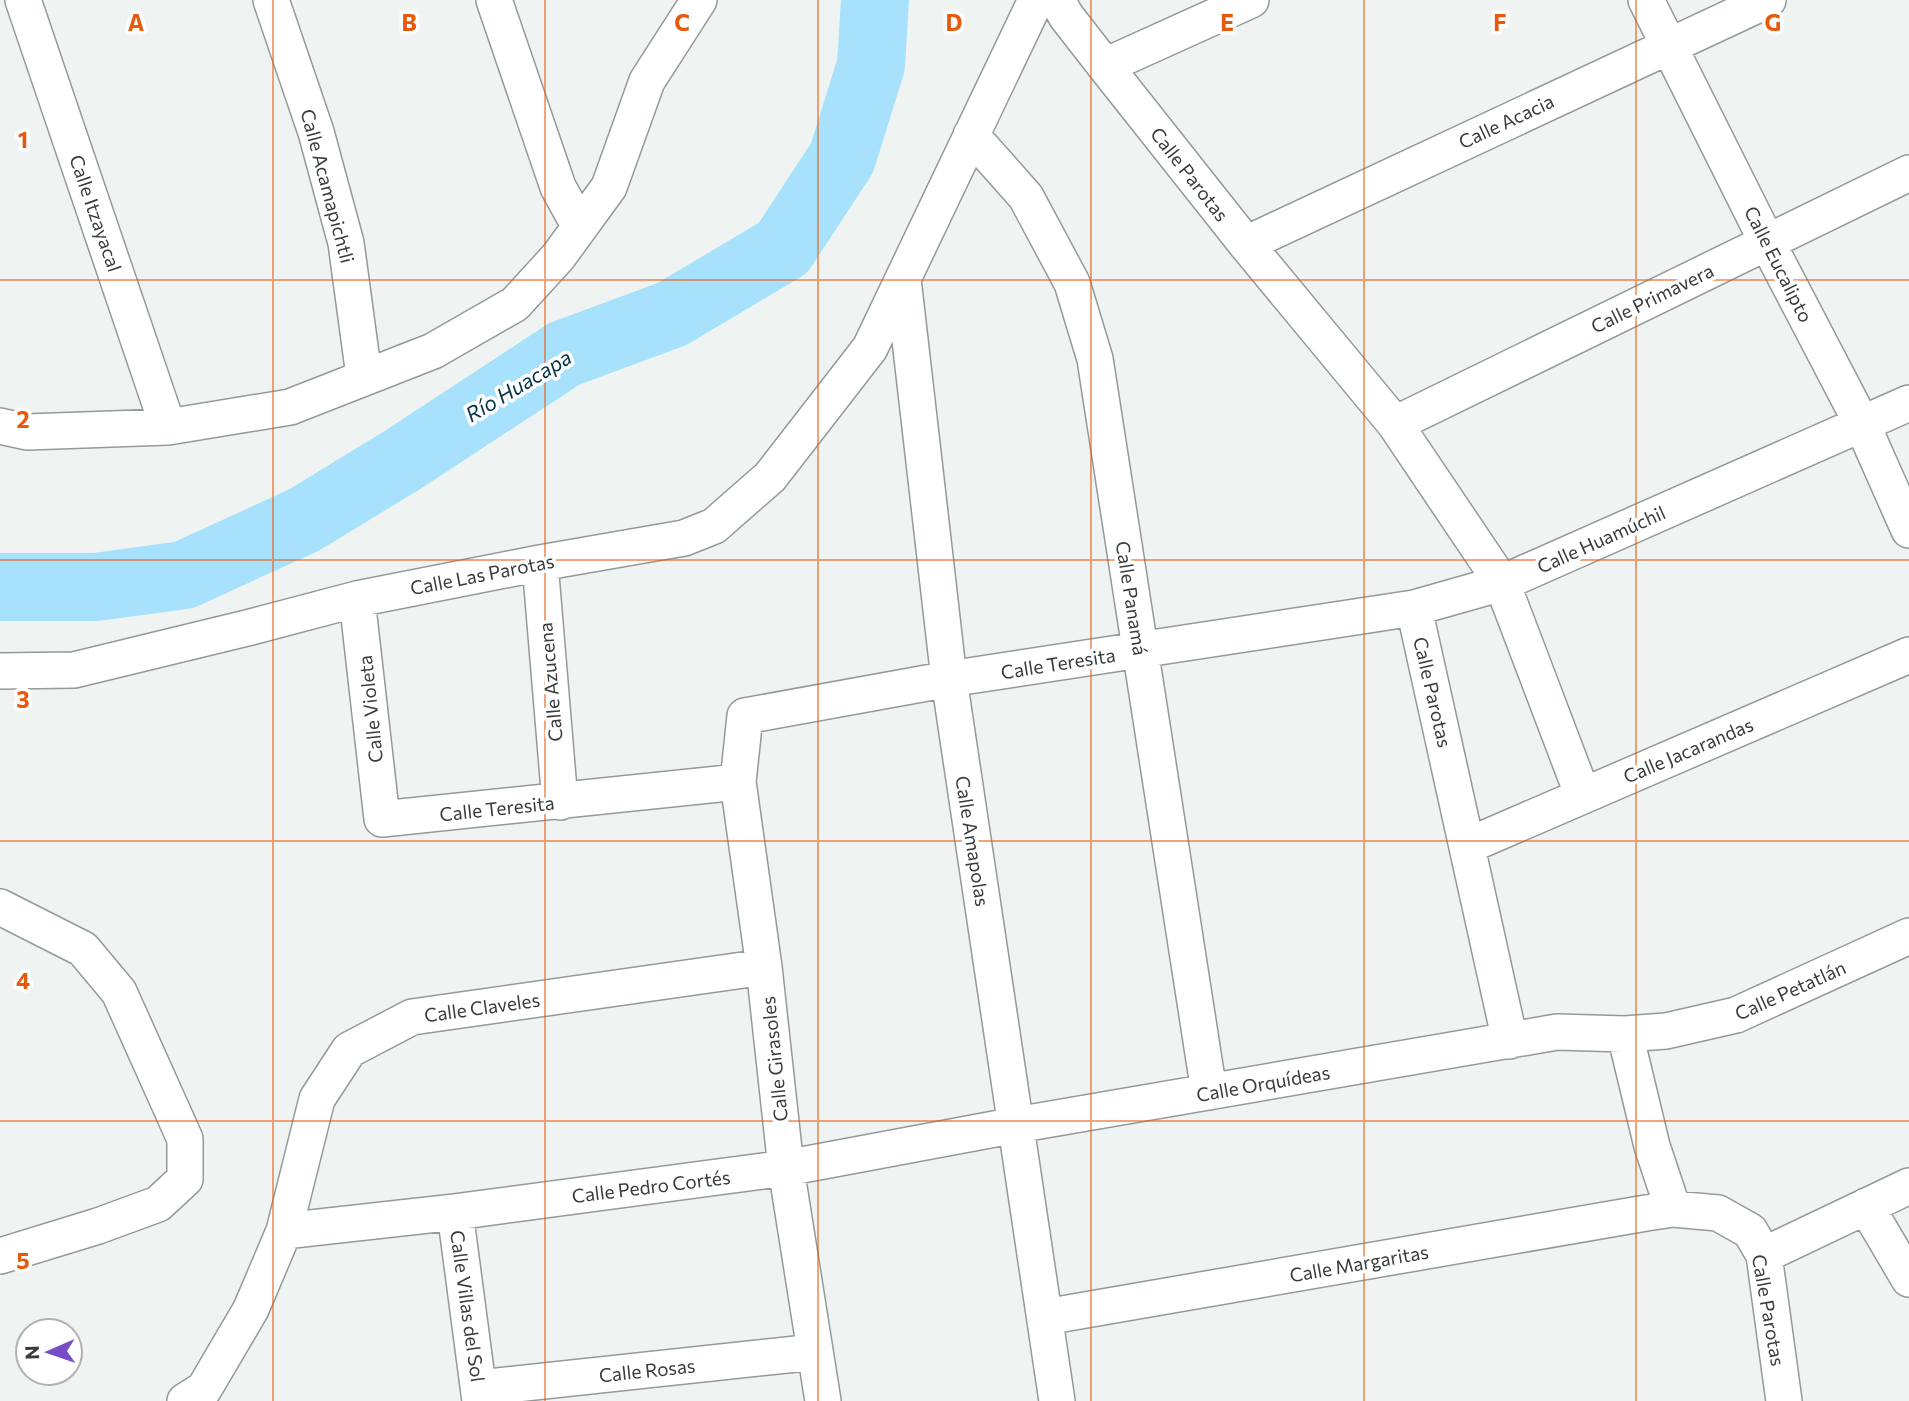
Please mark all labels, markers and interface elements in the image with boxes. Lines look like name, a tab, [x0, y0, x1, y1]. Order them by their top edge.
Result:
text: A	[128, 8, 145, 36]
text: B	[401, 8, 417, 36]
text: C	[674, 8, 690, 36]
text: D	[946, 8, 963, 36]
text: E	[1220, 8, 1234, 36]
text: F	[1493, 8, 1507, 36]
text: G	[1765, 8, 1781, 36]
street label: Calle Acacia	[1455, 89, 1557, 153]
street label: Calle Acamapichtli	[296, 106, 360, 266]
street label: Calle Parotas	[1146, 122, 1234, 226]
text: 1	[18, 125, 28, 153]
street label: Calle Itzayacal	[65, 151, 127, 275]
street label: Calle Eucalipto	[1740, 202, 1818, 326]
street label: Calle Primavera	[1587, 258, 1717, 338]
water label: Río Huacapa	[460, 344, 576, 426]
text: 2	[16, 405, 30, 433]
street label: Calle Huamúchil	[1533, 500, 1669, 578]
street label: Calle Panamá	[1112, 539, 1152, 657]
street label: Calle Las Parotas	[408, 549, 556, 599]
street label: Calle Azucena	[533, 621, 567, 743]
street label: Calle Parotas	[1409, 634, 1457, 750]
street label: Calle Teresita	[999, 643, 1117, 683]
street label: Calle Violeta	[353, 654, 387, 764]
text: 3	[16, 685, 30, 713]
street label: Calle Jacarandas	[1620, 712, 1756, 788]
street label: Calle Amapolas	[951, 774, 995, 908]
street label: Calle Teresita	[438, 791, 556, 825]
street label: Calle Petatlán	[1731, 955, 1849, 1025]
text: 4	[16, 966, 30, 994]
street label: Calle Claveles	[423, 987, 541, 1027]
street label: Calle Girasoles	[756, 995, 792, 1123]
street label: Calle Orquídeas	[1194, 1060, 1332, 1106]
street label: Calle Pedro Cortés	[570, 1165, 732, 1207]
street label: Calle Villas del Sol	[446, 1229, 490, 1383]
street label: Calle Margaritas	[1288, 1239, 1430, 1287]
text: 5	[16, 1246, 30, 1274]
street label: Calle Parotas	[1748, 1252, 1790, 1368]
north arrow	[14, 1317, 84, 1387]
text: N	[20, 1345, 43, 1360]
street label: Calle Rosas	[598, 1354, 696, 1386]

